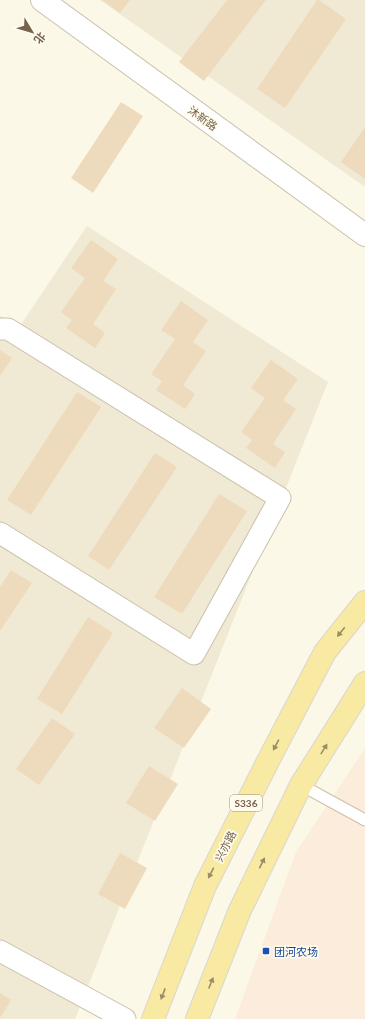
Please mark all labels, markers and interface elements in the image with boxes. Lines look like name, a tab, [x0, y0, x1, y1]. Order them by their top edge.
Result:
north arrow	[12, 12, 52, 52]
text: 北	[32, 30, 49, 47]
street label: 沐新路	[186, 103, 220, 133]
one-way arrow	[336, 627, 345, 638]
one-way arrow	[273, 739, 279, 751]
one-way arrow	[320, 743, 327, 755]
road number: S336	[230, 795, 262, 811]
street label: 兴亦路	[212, 828, 238, 864]
one-way arrow	[259, 858, 266, 869]
one-way arrow	[208, 868, 214, 879]
place label: 团河农场	[274, 945, 318, 958]
marker: 团河农场	[261, 946, 271, 956]
one-way arrow	[208, 977, 214, 988]
one-way arrow	[160, 989, 166, 1000]

